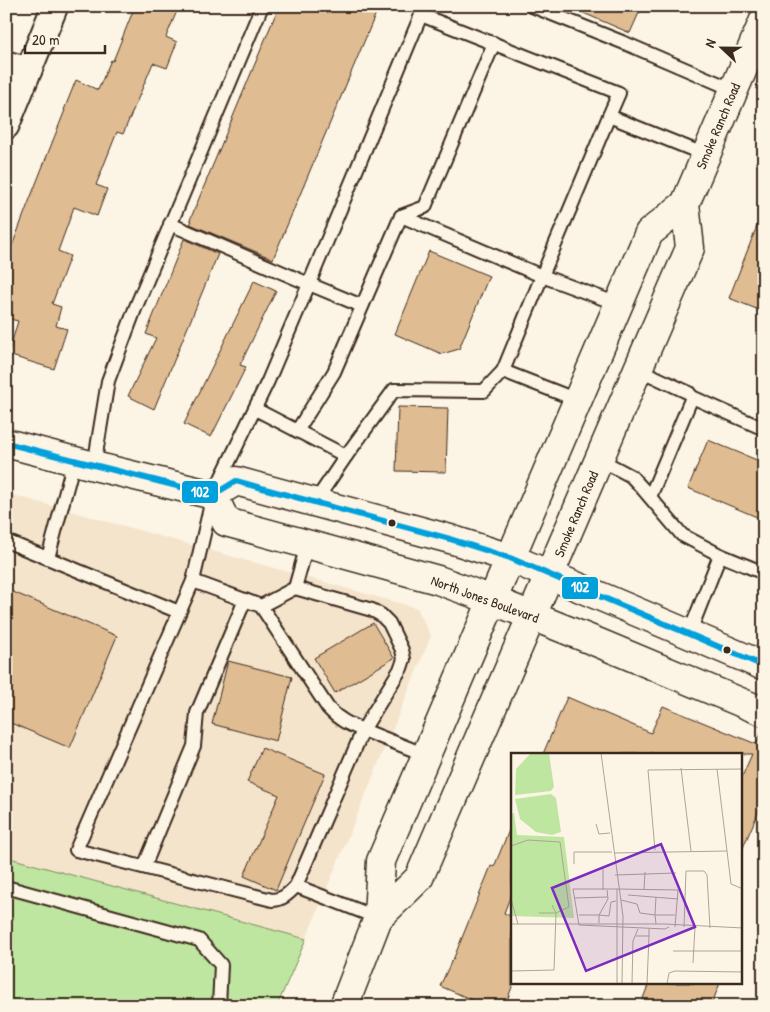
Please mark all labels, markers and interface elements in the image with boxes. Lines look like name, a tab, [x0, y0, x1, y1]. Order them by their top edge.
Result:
scale bar	[25, 22, 105, 54]
north arrow	[698, 22, 748, 72]
text: 20 m	[32, 29, 59, 50]
text: N	[699, 35, 720, 50]
street label: Smoke Ranch Road	[691, 79, 744, 172]
street label: Smoke Ranch Road	[549, 467, 602, 560]
line badge: 102	[181, 480, 219, 504]
text: 102	[191, 482, 209, 501]
unlabelled marker	[387, 518, 397, 528]
street label: North Jones Boulevard	[429, 570, 542, 627]
line badge: 102	[561, 576, 599, 600]
text: 102	[571, 577, 589, 596]
unlabelled marker	[722, 645, 732, 655]
inset map	[511, 753, 742, 984]

